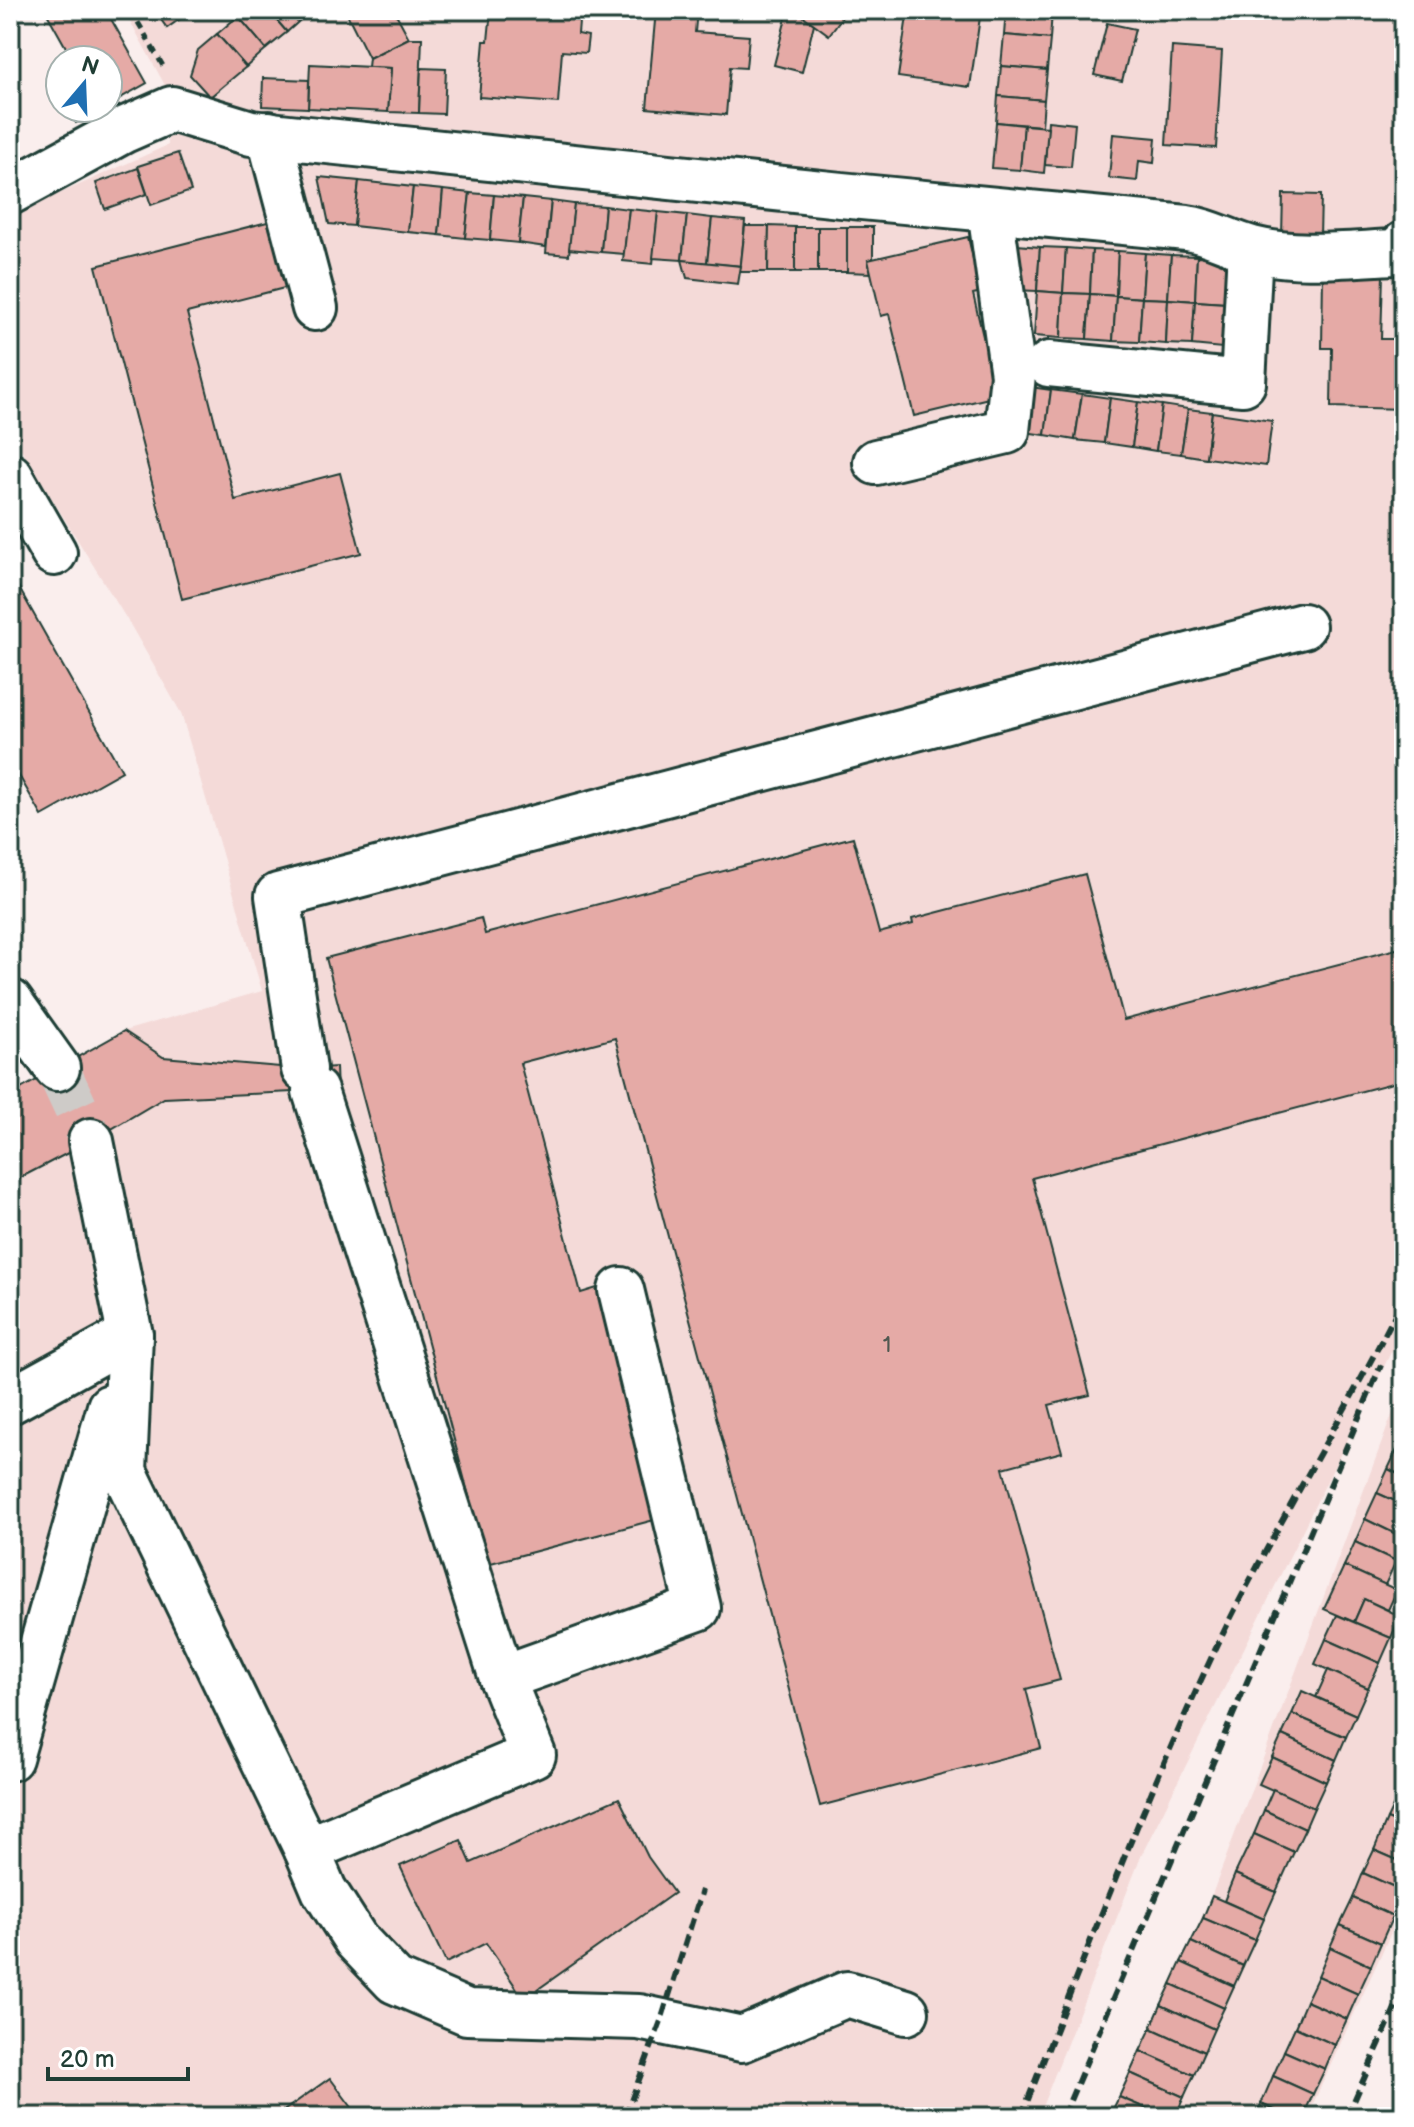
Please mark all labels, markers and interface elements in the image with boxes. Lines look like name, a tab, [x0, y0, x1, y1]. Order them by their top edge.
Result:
north arrow	[44, 44, 124, 124]
text: N	[78, 51, 102, 82]
house number: 1	[883, 1332, 891, 1359]
scale bar	[48, 2031, 188, 2081]
text: 20 m	[60, 2045, 115, 2074]

